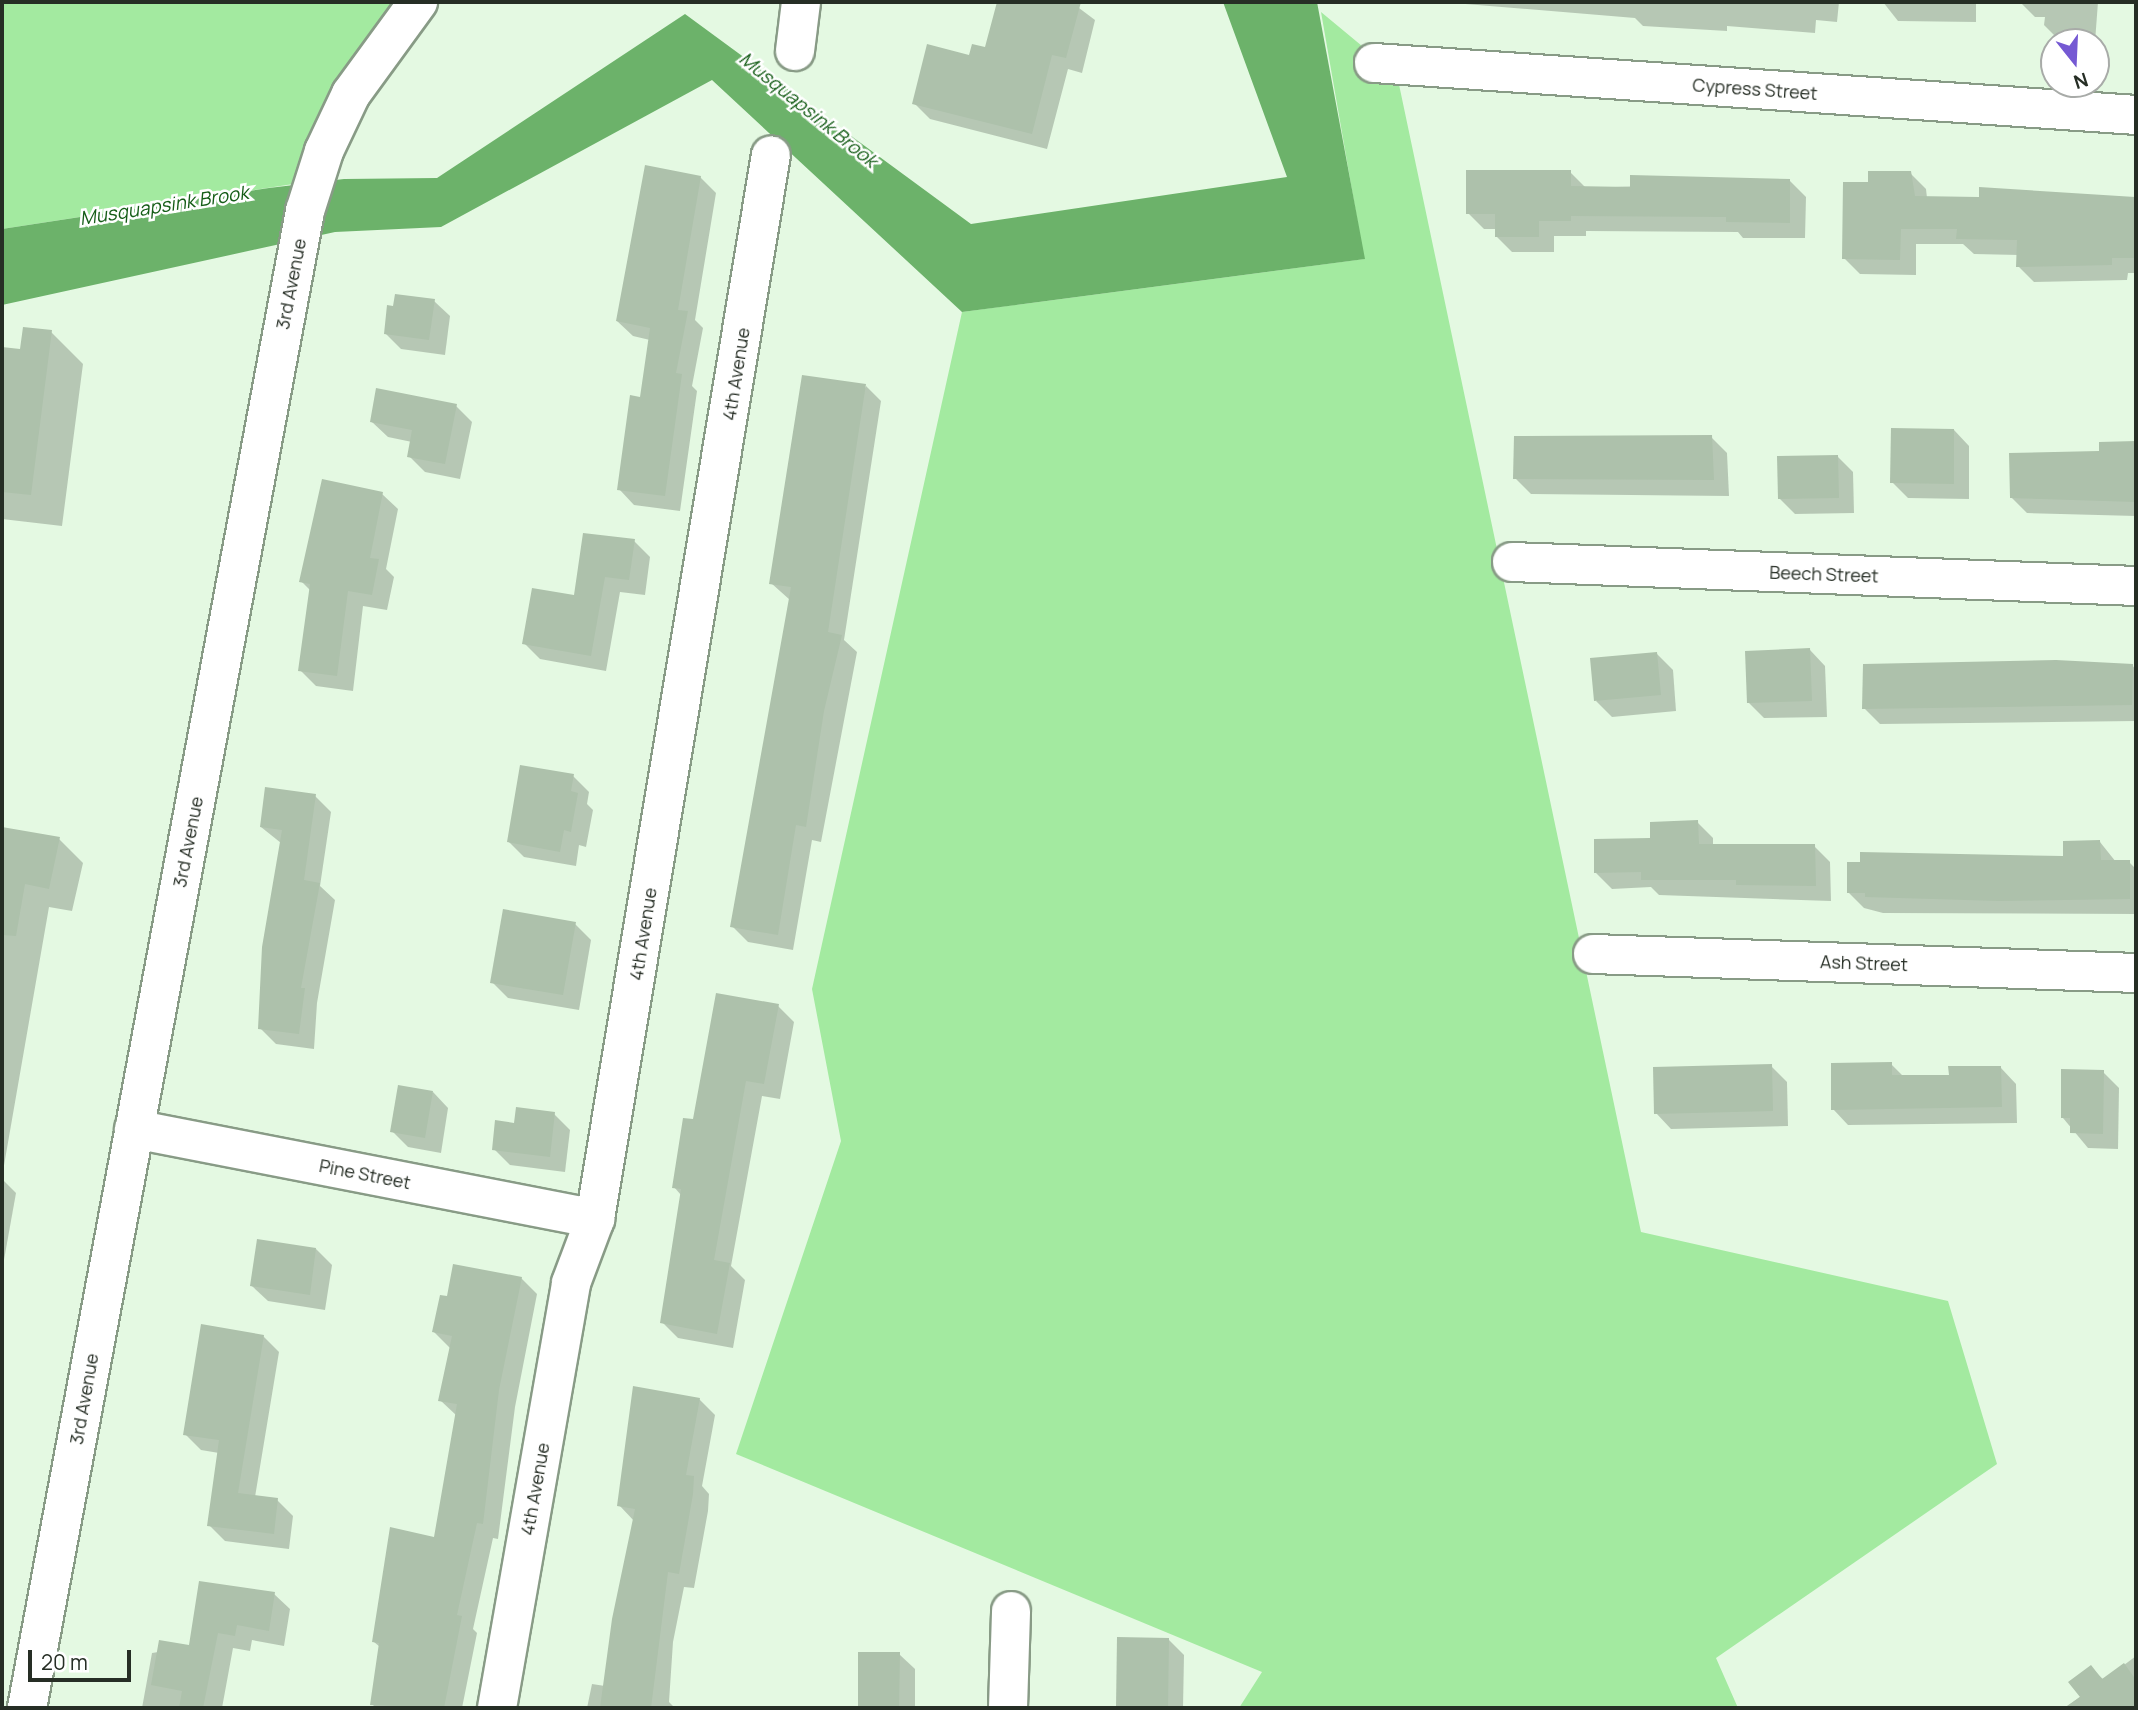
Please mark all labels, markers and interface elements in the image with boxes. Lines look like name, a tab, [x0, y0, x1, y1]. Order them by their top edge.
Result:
north arrow	[2040, 28, 2110, 98]
water label: Musquapsink Brook	[735, 47, 881, 173]
text: N	[2070, 67, 2091, 96]
street label: Cypress Street	[1692, 74, 1818, 104]
water label: Musquapsink Brook	[78, 181, 250, 231]
street label: 3rd Avenue	[272, 237, 310, 331]
street label: 4th Avenue	[718, 326, 754, 422]
street label: Beech Street	[1769, 561, 1879, 587]
street label: 3rd Avenue	[169, 795, 207, 889]
street label: 4th Avenue	[625, 886, 661, 982]
street label: Ash Street	[1820, 951, 1908, 975]
street label: Pine Street	[317, 1155, 413, 1193]
street label: 3rd Avenue	[65, 1352, 103, 1446]
street label: 4th Avenue	[516, 1441, 554, 1537]
scale bar	[32, 1636, 135, 1680]
text: 20 m	[41, 1648, 88, 1676]

